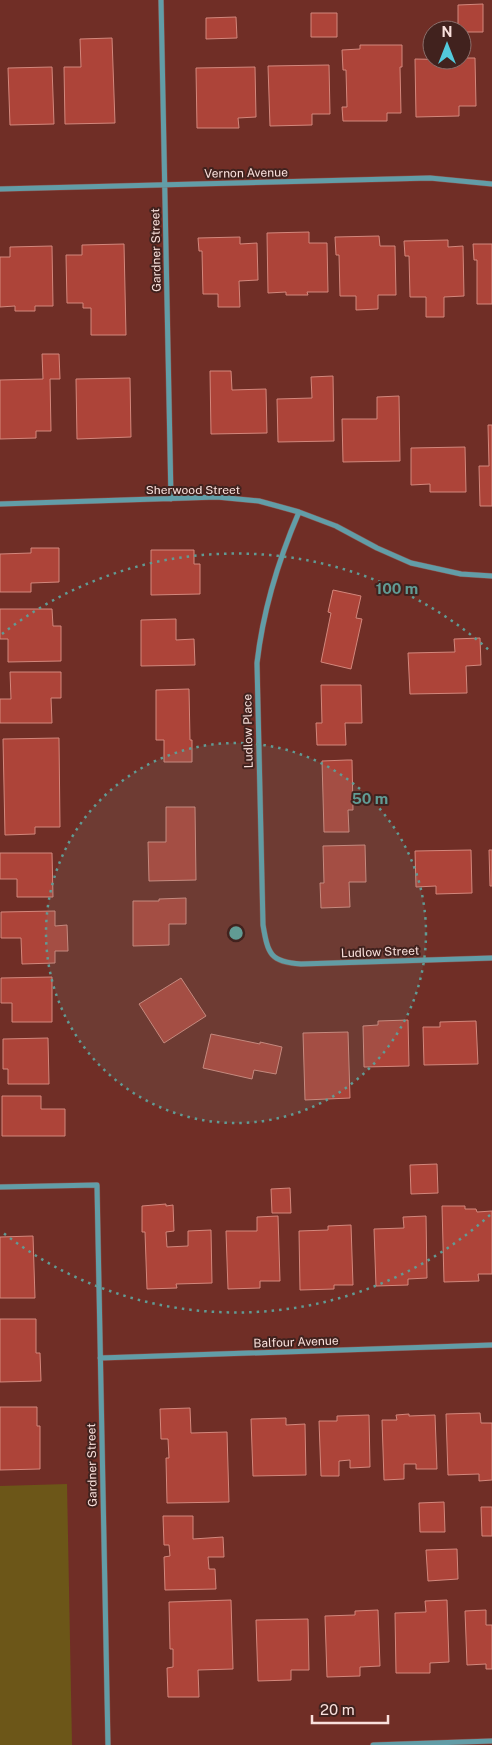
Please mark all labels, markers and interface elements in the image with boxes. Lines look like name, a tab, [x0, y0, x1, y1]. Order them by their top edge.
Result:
north arrow	[422, 20, 472, 70]
text: N	[442, 24, 452, 40]
street label: Vernon Avenue	[204, 165, 288, 181]
street label: Gardner Street	[148, 208, 164, 292]
street label: Sherwood Street	[146, 483, 241, 497]
text: 100 m	[376, 580, 418, 597]
street label: Ludlow Place	[240, 693, 256, 768]
text: 50 m	[352, 790, 388, 807]
centre of rings	[227, 924, 245, 942]
street label: Ludlow Street	[341, 944, 420, 960]
street label: Balfour Avenue	[253, 1334, 339, 1350]
street label: Gardner Street	[84, 1423, 100, 1507]
scale bar	[312, 1692, 388, 1724]
text: 20 m	[320, 1701, 355, 1718]

